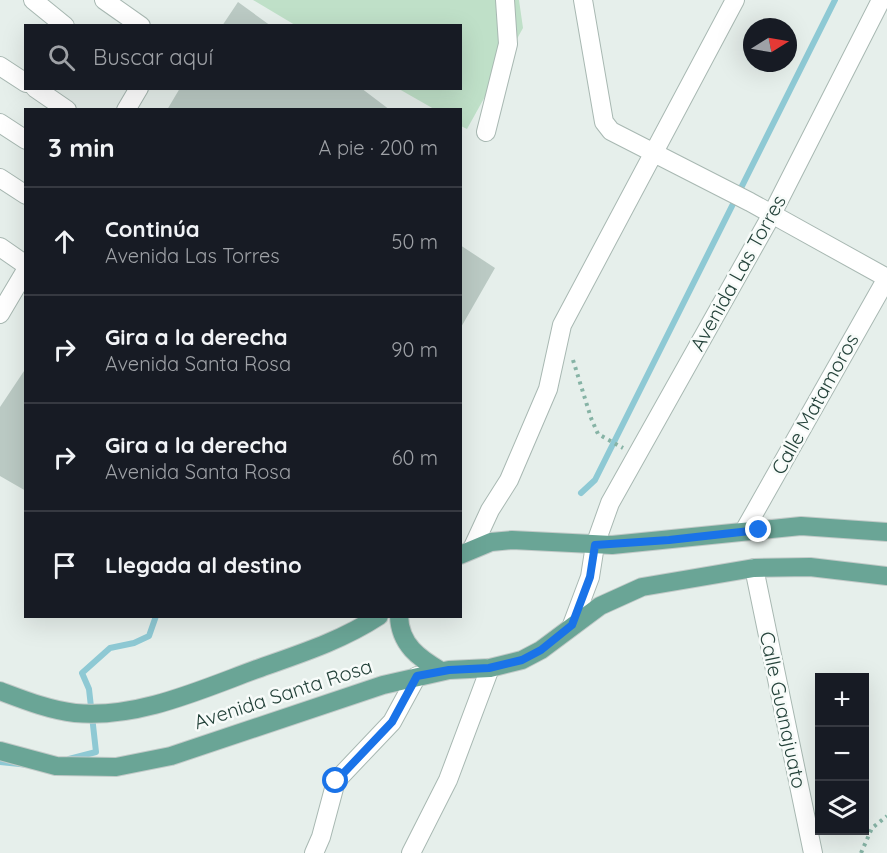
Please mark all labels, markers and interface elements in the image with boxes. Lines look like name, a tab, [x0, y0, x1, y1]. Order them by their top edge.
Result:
north arrow	[743, 18, 797, 72]
search box	[24, 24, 462, 90]
icon: search	[45, 41, 78, 74]
text: Buscar aquí	[93, 43, 213, 71]
text: 3 min	[48, 131, 115, 164]
text: A pie · 200 m	[319, 135, 438, 160]
street label: Avenida Las Torres	[684, 190, 791, 355]
text: Continúa	[105, 215, 200, 243]
icon: ahead	[48, 225, 81, 258]
text: 50 m	[392, 229, 438, 254]
text: Avenida Las Torres	[105, 243, 280, 268]
text: Gira a la derecha	[105, 323, 288, 351]
street label: Calle Matamoros	[765, 329, 864, 479]
icon: right	[48, 333, 81, 366]
text: 90 m	[391, 337, 438, 362]
text: Avenida Santa Rosa	[105, 351, 291, 376]
text: Gira a la derecha	[105, 431, 288, 459]
icon: right	[48, 441, 81, 474]
text: 60 m	[392, 445, 438, 470]
text: Avenida Santa Rosa	[105, 459, 291, 484]
route end	[745, 516, 771, 542]
icon: arrive	[48, 549, 81, 582]
text: Llegada al destino	[105, 551, 302, 579]
street label: Calle Guanajuato	[755, 629, 812, 791]
street label: Avenida Santa Rosa	[191, 653, 375, 734]
map controls	[815, 673, 869, 835]
button: +	[815, 673, 869, 727]
button: −	[815, 727, 869, 781]
route start	[322, 767, 348, 793]
button: layers	[815, 781, 869, 835]

